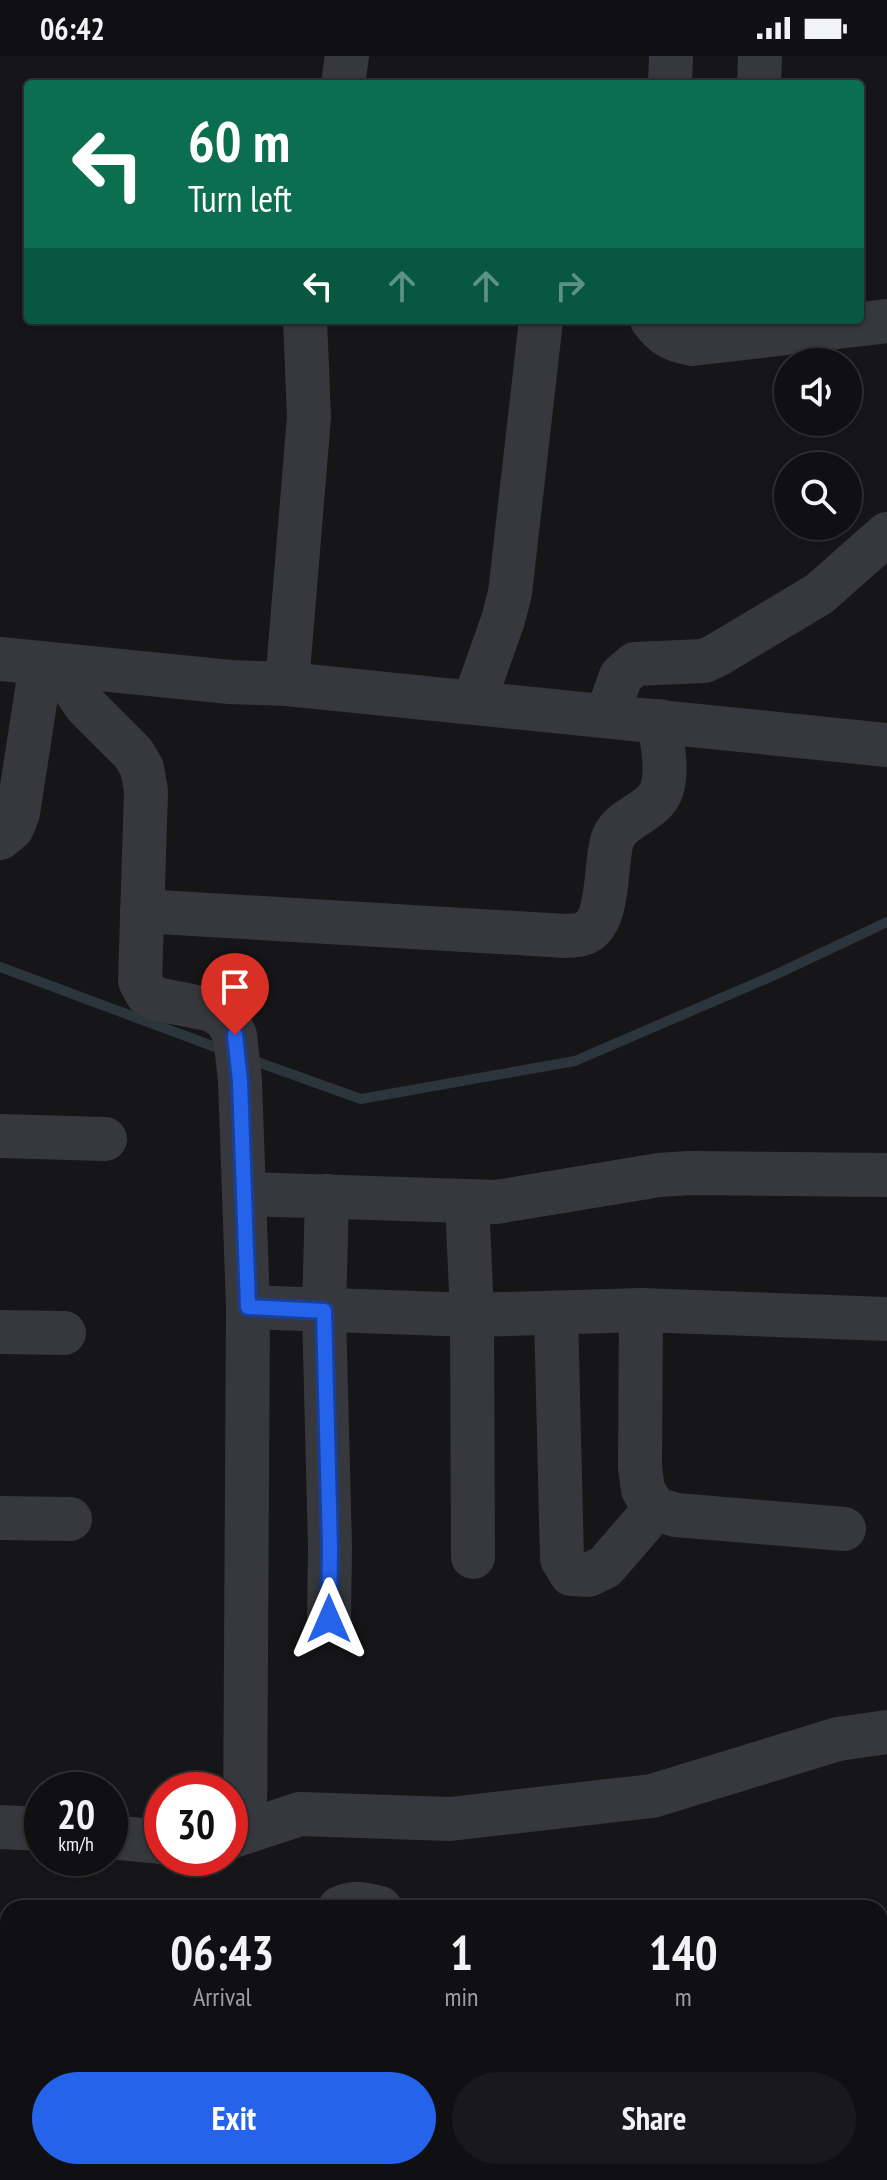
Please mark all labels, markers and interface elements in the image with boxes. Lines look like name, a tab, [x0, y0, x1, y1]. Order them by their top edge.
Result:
text: 06:42	[40, 9, 105, 48]
text: 60 m	[188, 105, 290, 177]
icon: left	[56, 112, 160, 216]
text: Turn left	[188, 175, 292, 222]
icon: left	[296, 264, 340, 308]
icon: ahead	[380, 264, 424, 308]
icon: ahead	[464, 264, 508, 308]
icon: right	[548, 264, 592, 308]
map controls	[774, 348, 862, 540]
button: sound	[774, 348, 862, 436]
button: search	[774, 452, 862, 540]
pin	[201, 953, 269, 1035]
icon: arrive	[213, 965, 257, 1009]
position arrow	[287, 1577, 371, 1661]
speed limit sign: 30	[144, 1772, 248, 1876]
text: 20	[57, 1788, 95, 1840]
text: km/h	[58, 1831, 94, 1857]
text: 06:43	[170, 1921, 274, 1983]
text: 1	[450, 1921, 473, 1983]
text: 140	[649, 1921, 718, 1983]
text: Arrival	[193, 1980, 252, 2013]
text: min	[444, 1980, 478, 2013]
text: m	[675, 1980, 692, 2013]
button: Exit	[32, 2072, 436, 2164]
button: Share	[452, 2072, 856, 2164]

